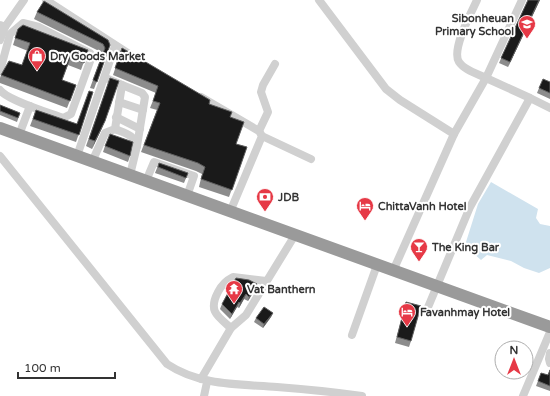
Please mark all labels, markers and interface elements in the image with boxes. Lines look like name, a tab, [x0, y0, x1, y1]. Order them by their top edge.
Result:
place label: Sibonheuan Primary School	[435, 12, 514, 39]
school or university icon: Sibonheuan Primary School	[517, 14, 537, 39]
shop icon: Dry Goods Market	[27, 46, 47, 71]
place label: Dry Goods Market	[50, 50, 146, 64]
bank icon: JDB	[255, 187, 275, 212]
place label: JDB	[277, 191, 299, 204]
hotel icon: ChittaVanh Hotel	[355, 196, 375, 221]
place label: ChittaVanh Hotel	[378, 200, 467, 213]
bar icon: The King Bar	[409, 237, 429, 262]
place label: The King Bar	[431, 241, 500, 255]
temple icon: Vat Banthern	[224, 279, 244, 304]
place label: Vat Banthern	[247, 283, 316, 296]
hotel icon: Favanhmay Hotel	[397, 302, 417, 327]
place label: Favanhmay Hotel	[420, 306, 510, 320]
north arrow	[494, 340, 534, 380]
text: N	[510, 344, 518, 357]
scale bar	[18, 354, 115, 380]
text: 100 m	[24, 361, 61, 375]

